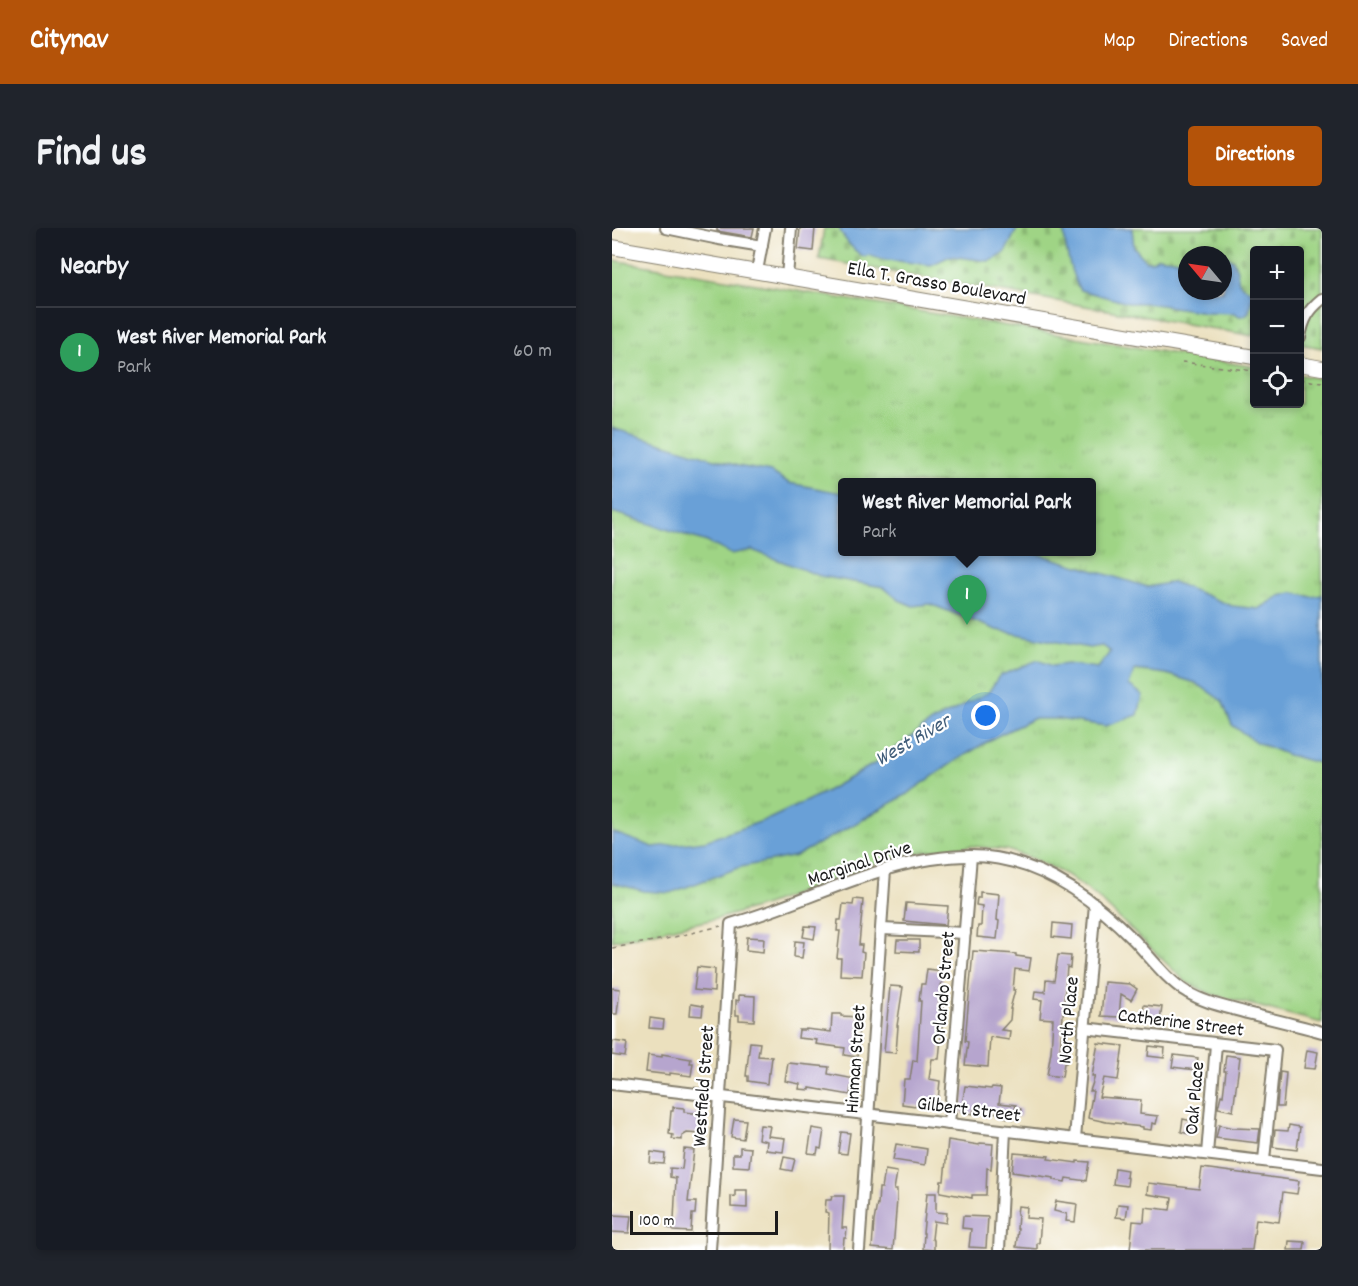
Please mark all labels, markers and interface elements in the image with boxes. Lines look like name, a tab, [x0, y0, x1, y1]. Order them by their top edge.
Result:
text: Citynav	[30, 22, 108, 62]
text: Map	[1104, 27, 1135, 57]
text: Directions	[1168, 27, 1248, 57]
text: Saved	[1281, 27, 1328, 57]
text: Find us	[36, 126, 147, 186]
button: Directions	[1188, 126, 1322, 186]
north arrow	[1178, 246, 1232, 300]
map controls	[1250, 246, 1304, 408]
button: +	[1250, 246, 1304, 300]
text: Nearby	[60, 249, 128, 286]
street label: Ella T. Grasso Boulevard	[845, 255, 1028, 314]
button: −	[1250, 300, 1304, 354]
text: West River Memorial Park	[117, 323, 326, 354]
text: 1	[77, 338, 82, 366]
text: 60 m	[513, 338, 552, 366]
text: Park	[117, 354, 151, 382]
button: locate	[1250, 354, 1304, 408]
popup	[838, 478, 1096, 556]
text: West River Memorial Park	[862, 488, 1072, 519]
text: Park	[862, 519, 896, 547]
pin: 1	[948, 576, 986, 625]
your location	[971, 701, 1000, 730]
water label: West River	[870, 707, 959, 775]
street label: Marginal Drive	[805, 835, 916, 895]
street label: Orlando Street	[926, 930, 964, 1046]
street label: North Place	[1052, 975, 1088, 1065]
street label: Catherine Street	[1116, 1002, 1245, 1046]
street label: Hinman Street	[839, 1004, 875, 1114]
street label: Westfield Street	[687, 1025, 723, 1148]
street label: Oak Place	[1179, 1060, 1213, 1136]
street label: Gilbert Street	[915, 1091, 1022, 1131]
scale bar	[630, 1208, 778, 1236]
text: 100 m	[639, 1210, 675, 1233]

